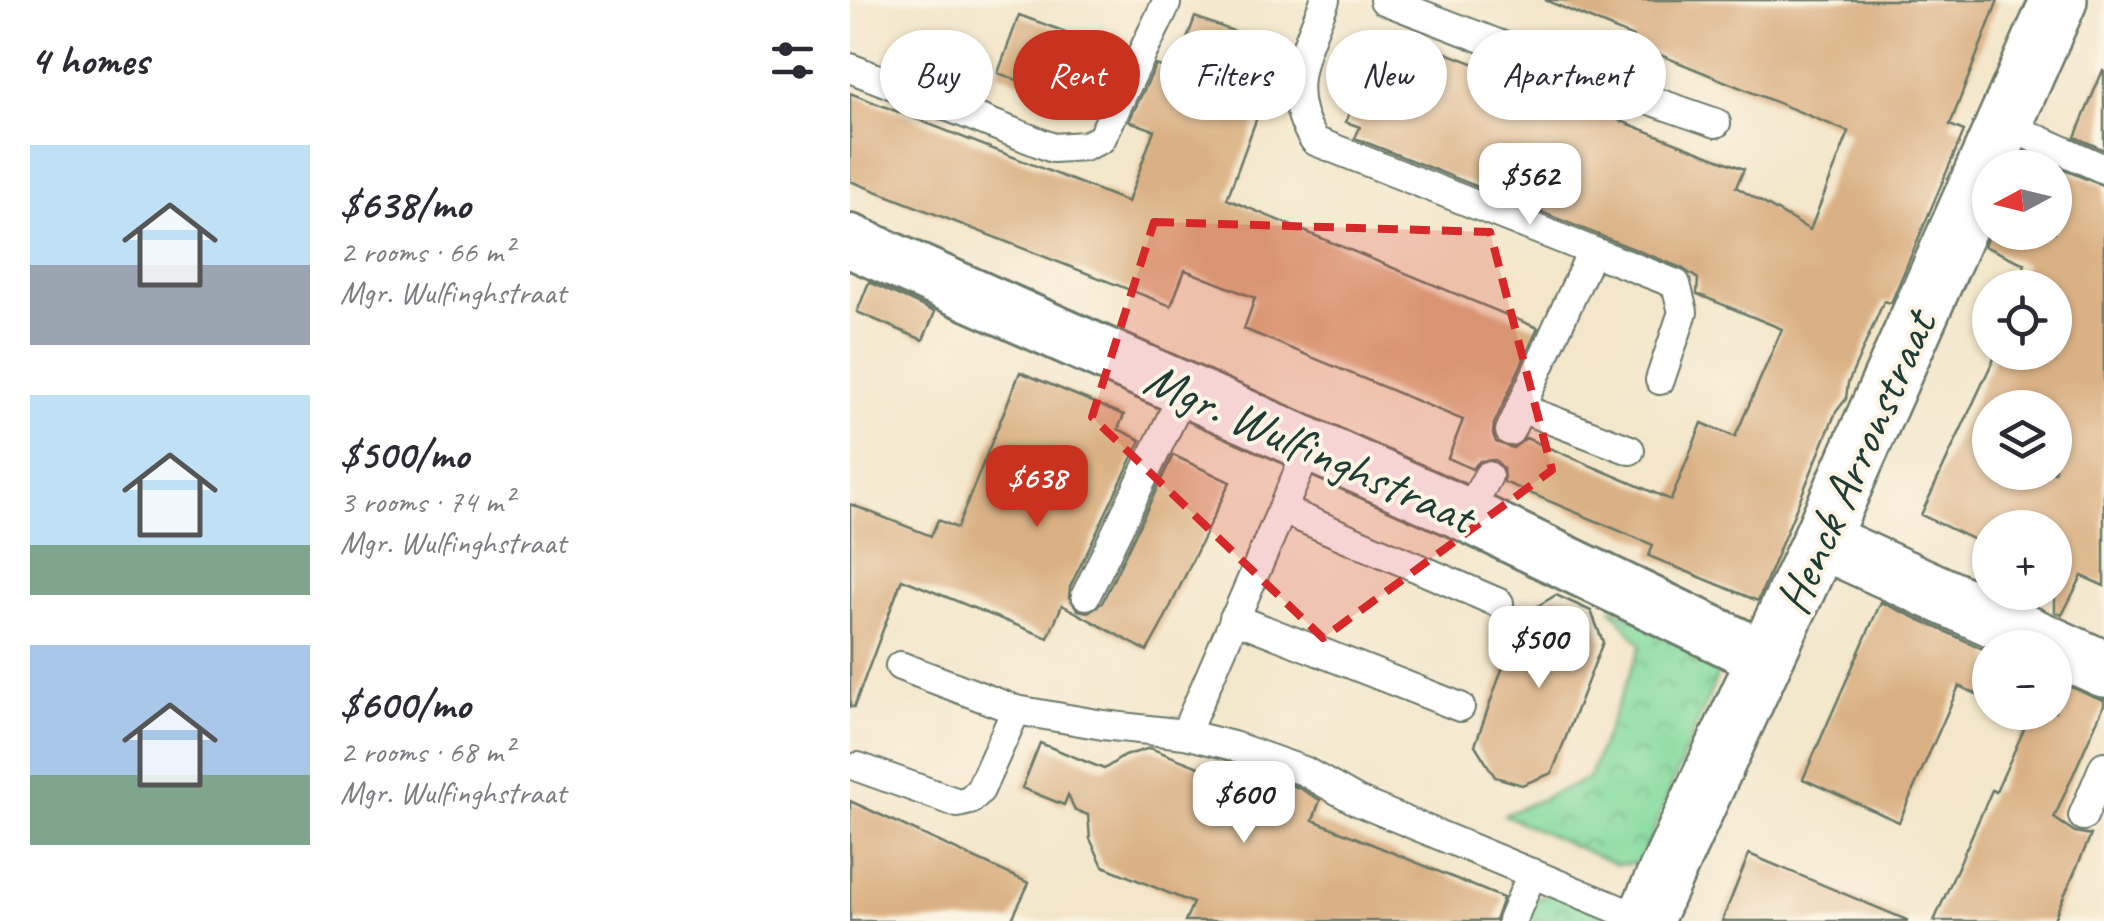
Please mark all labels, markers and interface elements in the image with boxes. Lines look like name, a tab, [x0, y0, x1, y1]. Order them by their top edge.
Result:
chip: Buy	[880, 30, 993, 120]
chip: Rent	[1013, 30, 1140, 120]
chip: Filters	[1160, 30, 1306, 120]
chip: New	[1326, 30, 1447, 120]
chip: Apartment	[1467, 30, 1666, 120]
icon: filters	[765, 33, 820, 88]
text: 4 homes	[30, 34, 149, 87]
pin: $562	[1471, 143, 1589, 228]
north arrow	[1972, 150, 2072, 250]
map controls	[1972, 150, 2072, 730]
text: $562	[1501, 155, 1559, 196]
text: $638/mo	[340, 178, 470, 231]
icon: home	[110, 185, 230, 305]
text: 2 rooms · 66 m²	[340, 231, 513, 272]
button: locate	[1972, 270, 2072, 370]
text: Mgr. Wulfinghstraat	[340, 272, 566, 313]
street label: Henck Arronstraat	[1761, 298, 1952, 624]
street label: Mgr. Wulfinghstraat	[1135, 347, 1488, 550]
button: layers	[1972, 390, 2072, 490]
text: $500/mo	[340, 428, 469, 481]
icon: home	[110, 435, 230, 555]
pin: $638	[978, 445, 1096, 530]
text: $638	[1008, 457, 1066, 498]
text: 3 rooms · 74 m²	[340, 481, 513, 522]
button: +	[1972, 510, 2072, 610]
text: Mgr. Wulfinghstraat	[340, 522, 566, 563]
pin: $500	[1480, 606, 1598, 691]
text: $500	[1510, 618, 1568, 659]
button: −	[1972, 630, 2072, 730]
text: $600/mo	[340, 678, 470, 731]
icon: home	[110, 685, 230, 805]
text: 2 rooms · 68 m²	[340, 731, 513, 772]
pin: $600	[1185, 761, 1303, 846]
text: Mgr. Wulfinghstraat	[340, 772, 566, 813]
text: $600	[1215, 773, 1273, 814]

